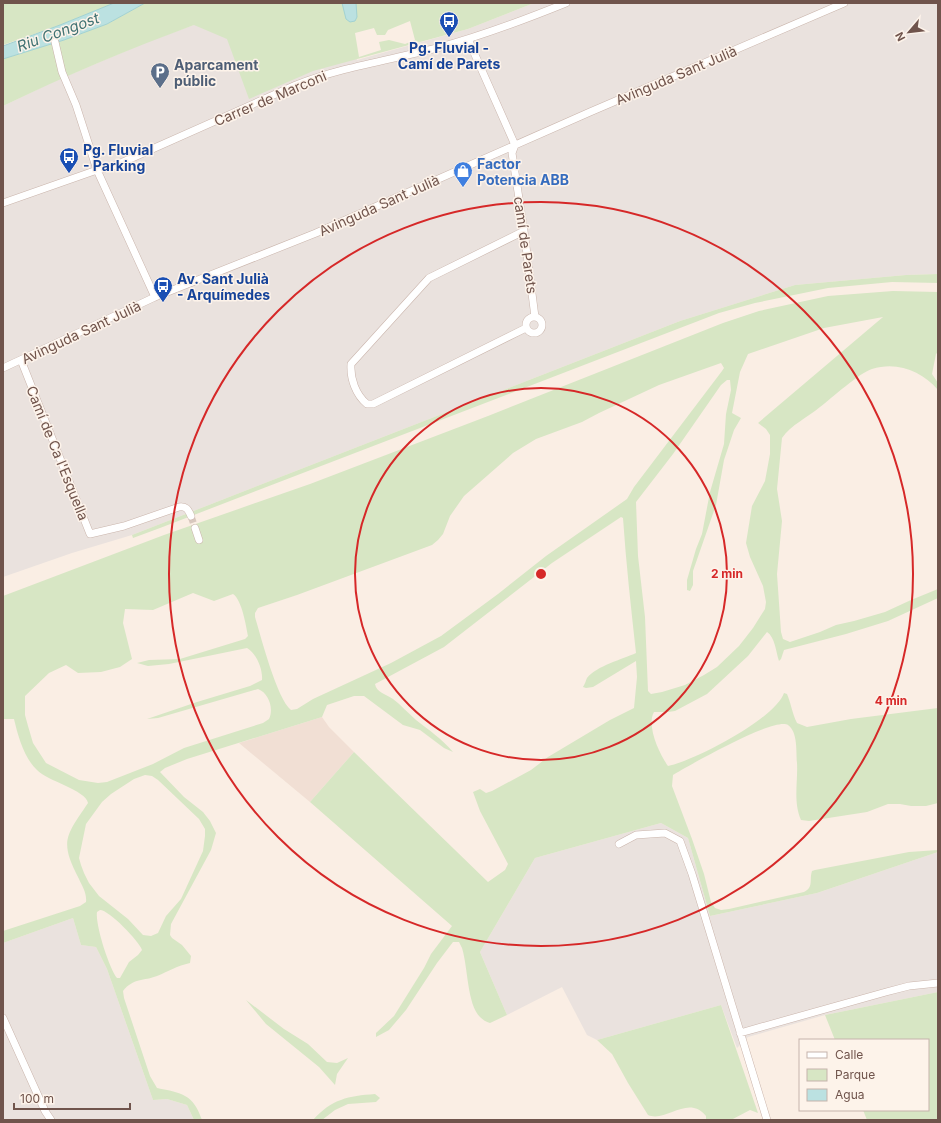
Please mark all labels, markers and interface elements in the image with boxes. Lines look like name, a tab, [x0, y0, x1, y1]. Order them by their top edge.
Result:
water label: Riu Congost	[14, 8, 103, 56]
bus stop icon: Pg. Fluvial - Camí de Parets	[438, 10, 460, 38]
north arrow	[889, 12, 929, 52]
text: N	[892, 30, 908, 44]
place label: Pg. Fluvial - Camí de Parets	[398, 39, 500, 72]
street label: Avinguda Sant Julià	[613, 42, 739, 108]
place label: Aparcament públic	[174, 56, 258, 89]
parking icon: Aparcament públic	[149, 61, 171, 89]
street label: Carrer de Marconi	[211, 67, 329, 129]
place label: Pg. Fluvial - Parking	[83, 141, 153, 174]
bus stop icon: Pg. Fluvial - Parking	[58, 146, 80, 174]
place label: Factor Potencia ABB	[477, 155, 569, 188]
shop icon: Factor Potencia ABB	[452, 160, 474, 188]
street label: Avinguda Sant Julià	[316, 171, 442, 239]
street label: camí de Parets	[511, 195, 541, 295]
place label: Av. Sant Julià - Arquímedes	[177, 270, 270, 303]
bus stop icon: Av. Sant Julià - Arquímedes	[152, 275, 174, 303]
street label: Avinguda Sant Julià	[18, 297, 144, 367]
street label: Camí de Ca l'Esquella	[23, 383, 93, 523]
text: 2 min	[711, 566, 743, 581]
centre of rings	[534, 567, 548, 581]
text: 4 min	[875, 693, 907, 708]
legend	[799, 1039, 929, 1111]
text: Calle	[835, 1047, 863, 1062]
text: Parque	[835, 1067, 875, 1082]
scale bar	[14, 1085, 130, 1111]
text: Agua	[835, 1087, 864, 1102]
text: 100 m	[20, 1091, 54, 1106]

